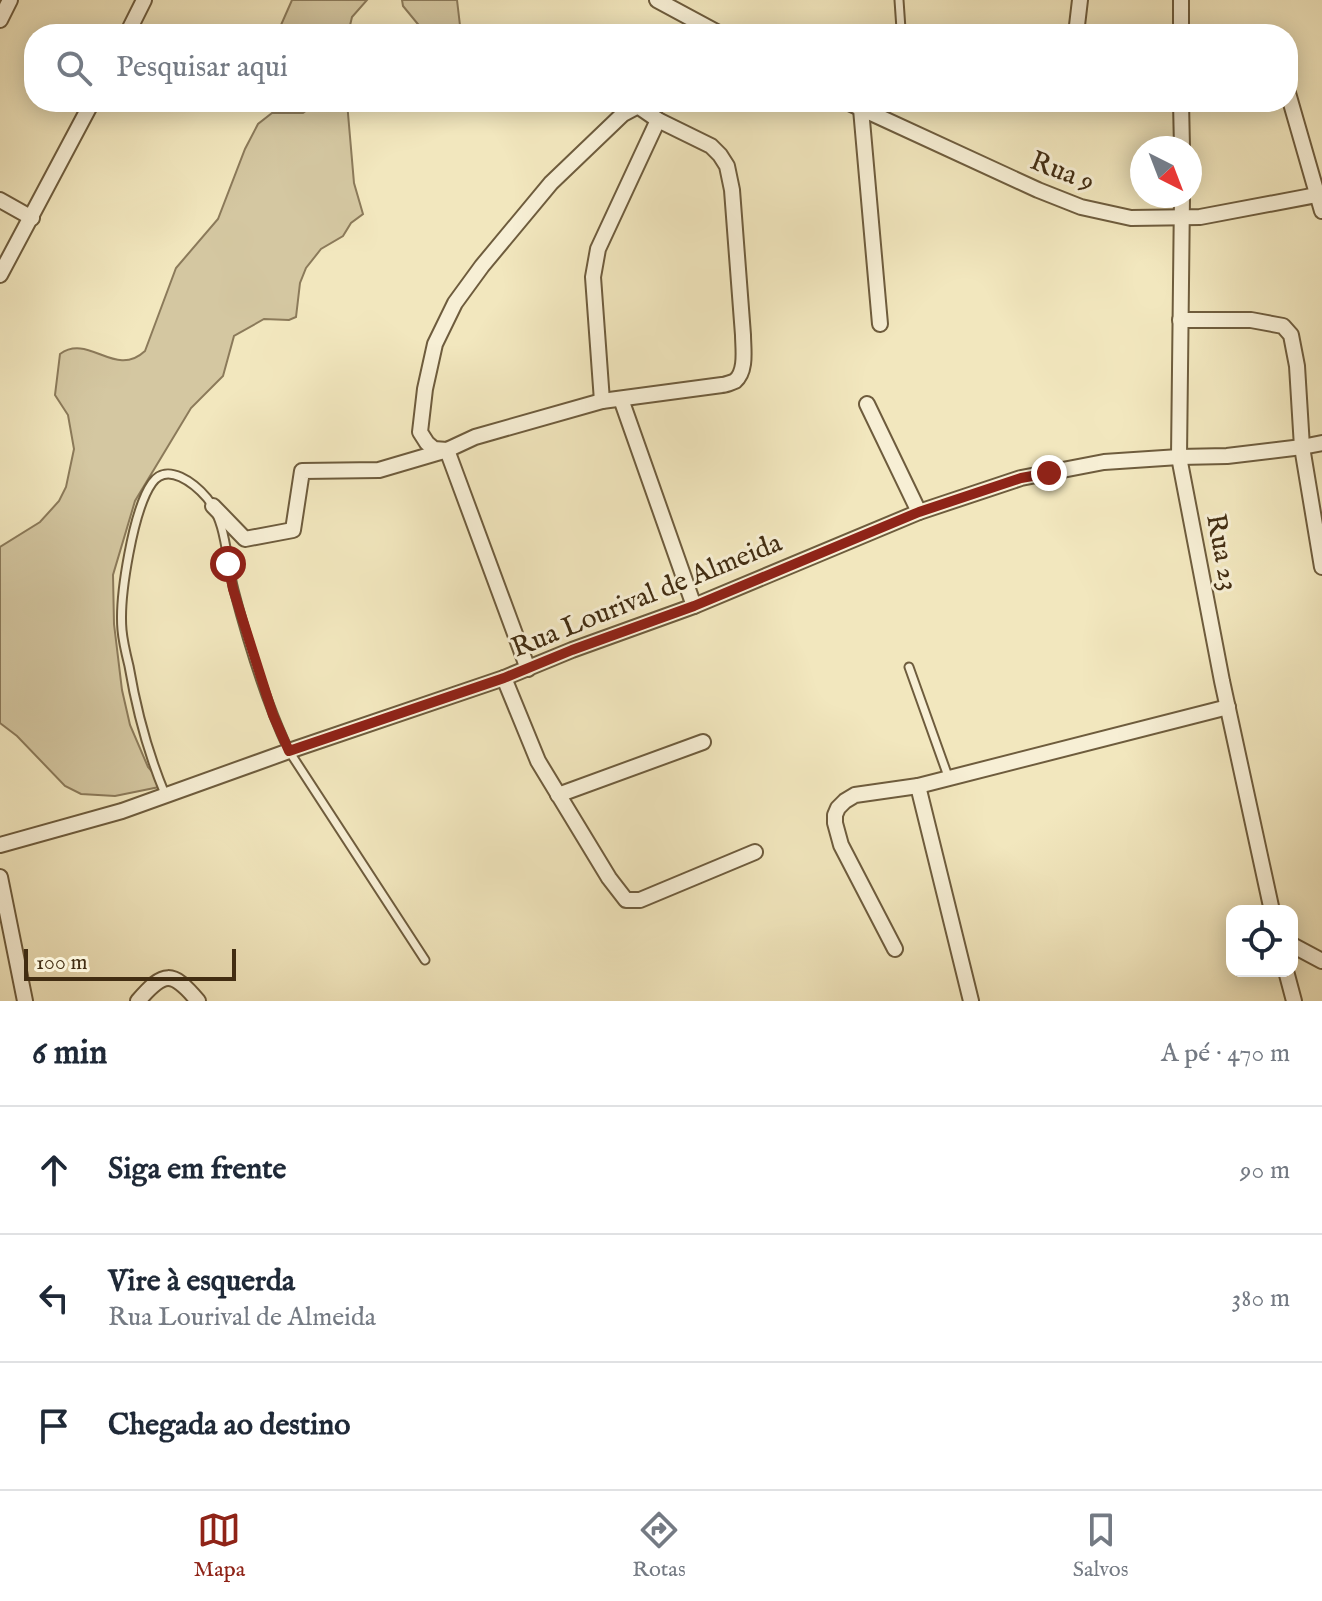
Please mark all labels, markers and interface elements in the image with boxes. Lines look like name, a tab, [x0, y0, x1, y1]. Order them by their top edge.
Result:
search box	[24, 24, 1298, 112]
icon: search	[52, 46, 96, 90]
text: Pesquisar aqui	[116, 49, 288, 87]
north arrow	[1130, 136, 1202, 208]
street label: Rua 9	[1025, 144, 1099, 201]
route end	[1031, 455, 1067, 491]
street label: Rua 23	[1197, 511, 1246, 594]
street label: Rua Lourival de Almeida	[507, 526, 788, 667]
route start	[210, 546, 246, 582]
map controls	[1226, 905, 1298, 977]
button: locate	[1226, 905, 1298, 977]
scale bar	[24, 945, 236, 981]
text: 100 m	[36, 949, 88, 977]
text: 6 min	[32, 1032, 107, 1075]
text: A pé · 470 m	[1161, 1037, 1290, 1070]
icon: ahead	[32, 1148, 76, 1192]
text: Siga em frente	[108, 1151, 286, 1189]
text: 90 m	[1240, 1154, 1290, 1187]
text: Vire à esquerda	[108, 1263, 295, 1301]
icon: left	[32, 1276, 76, 1320]
text: 380 m	[1232, 1282, 1290, 1315]
text: Rua Lourival de Almeida	[108, 1301, 376, 1334]
icon: arrive	[32, 1404, 76, 1448]
text: Chegada ao destino	[108, 1407, 350, 1445]
tab: Mapa	[194, 1508, 245, 1584]
tab: Rotas	[632, 1508, 686, 1584]
tab: Salvos	[1073, 1508, 1128, 1584]

